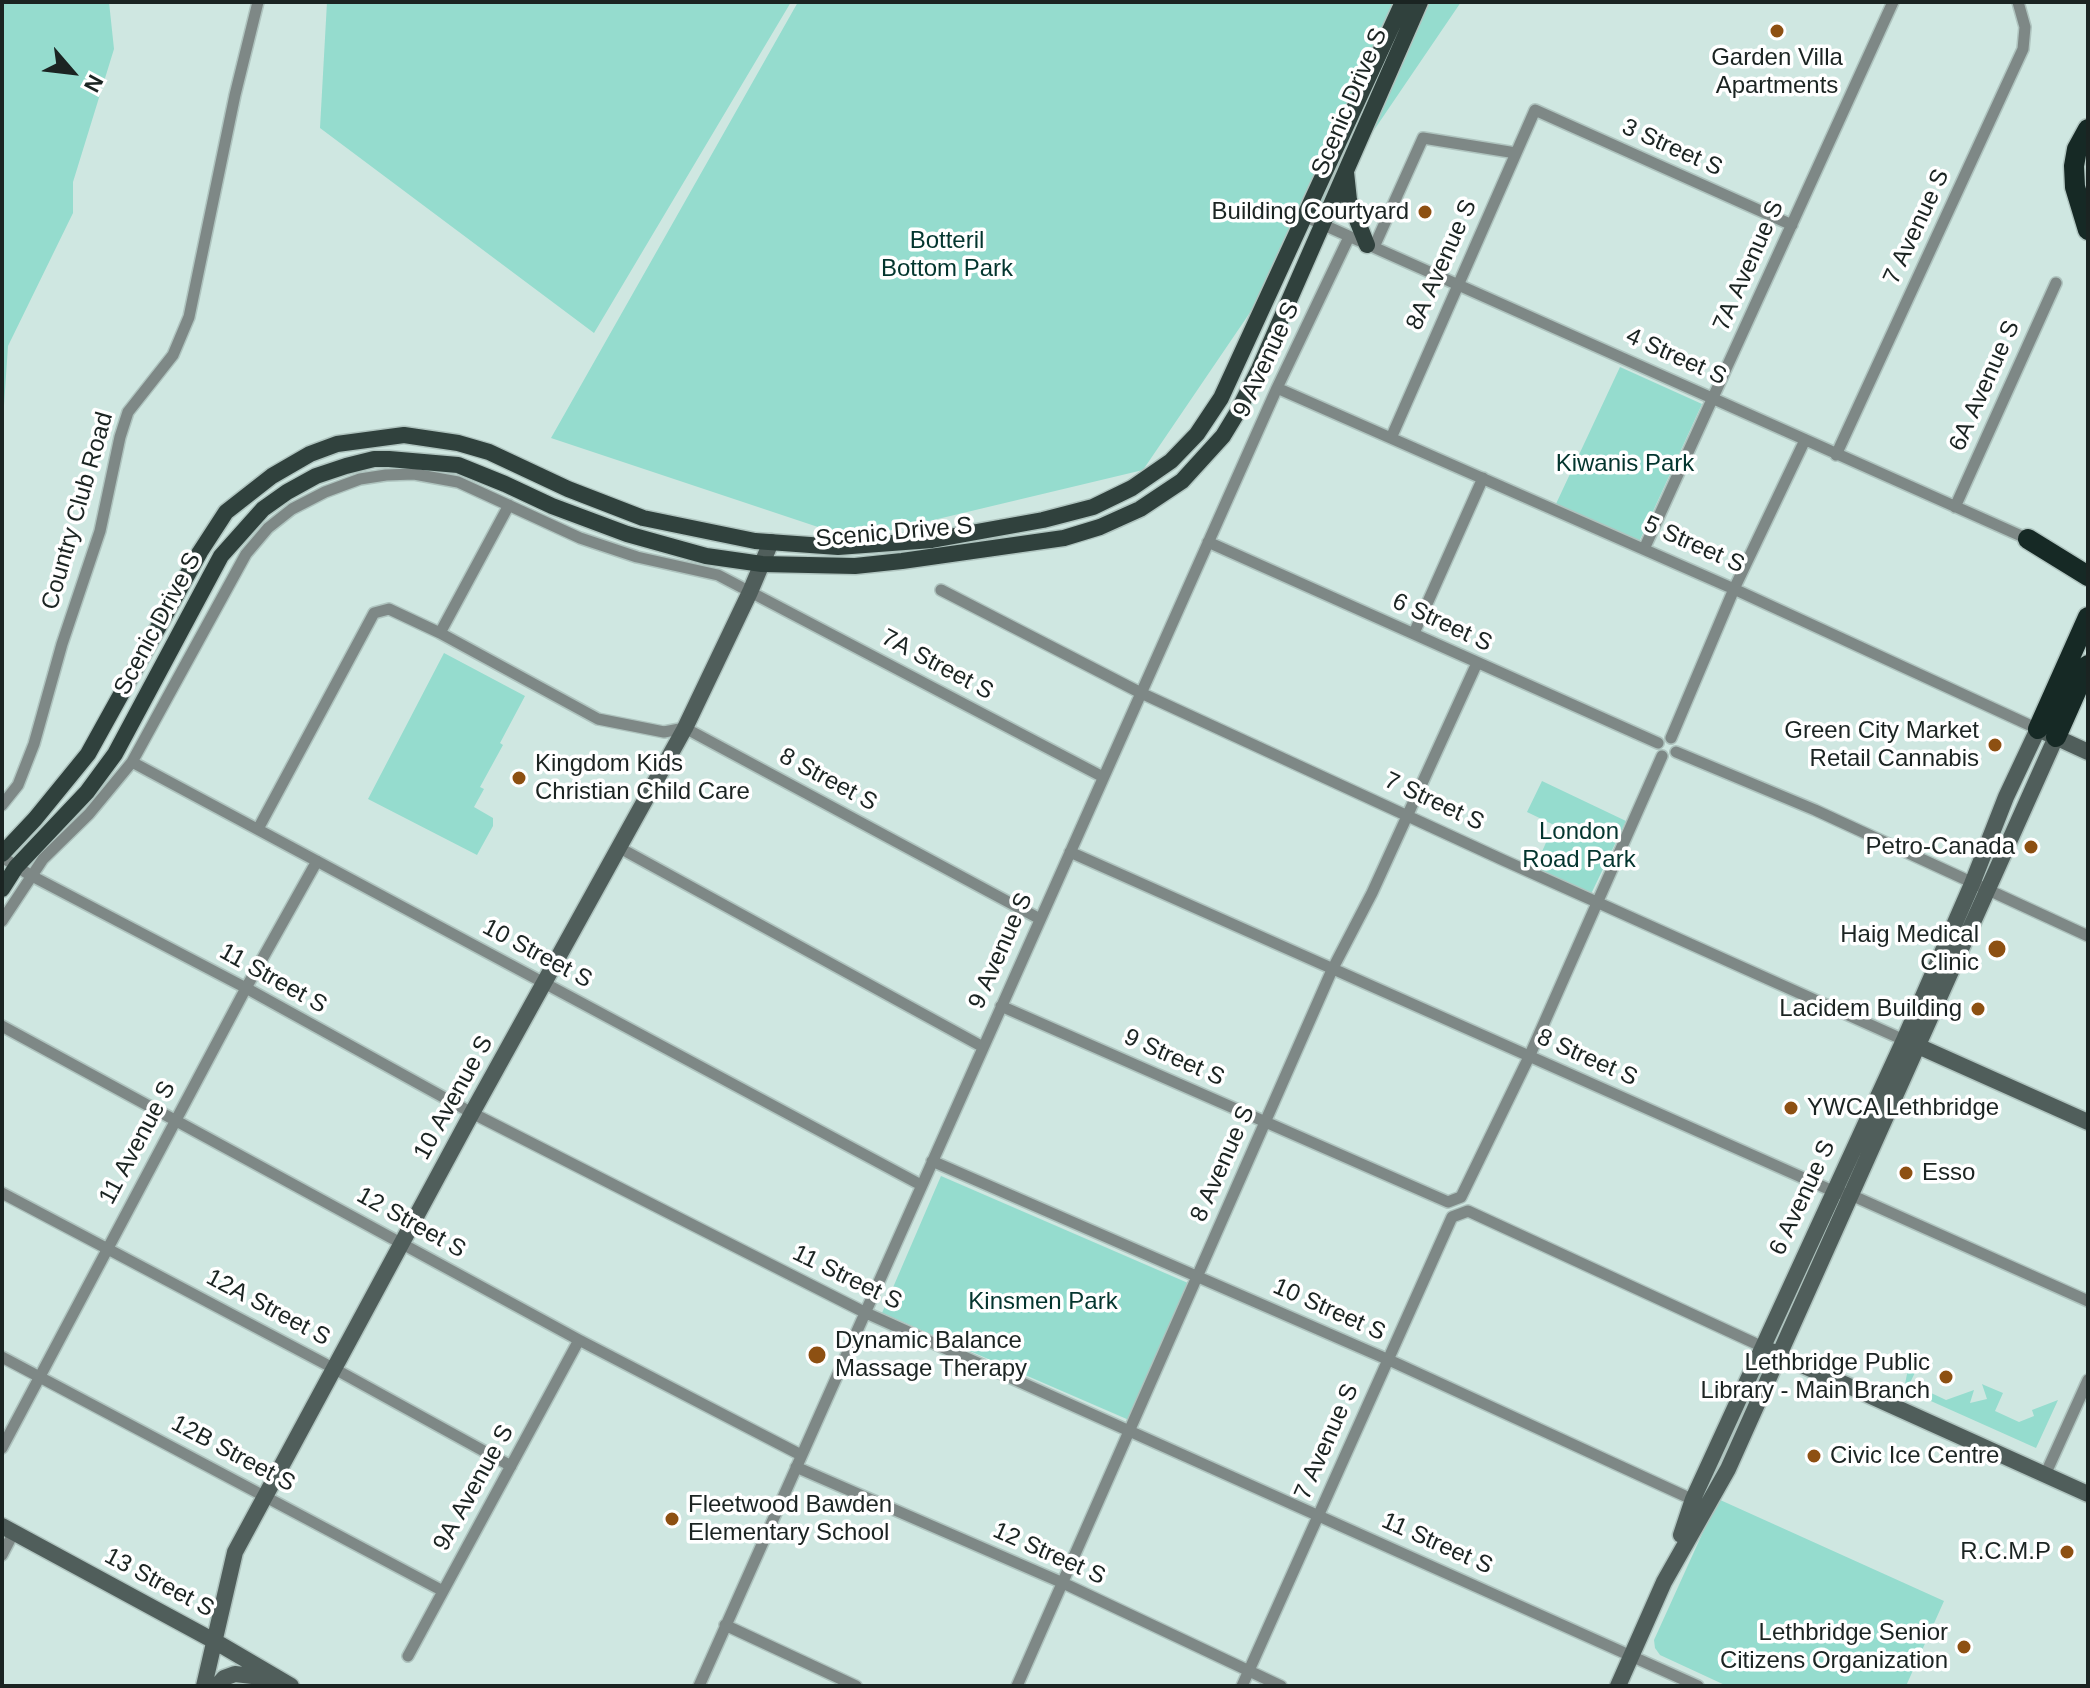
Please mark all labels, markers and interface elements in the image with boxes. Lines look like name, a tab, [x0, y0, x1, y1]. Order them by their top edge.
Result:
marker: Garden Villa Apartments	[1768, 22, 1786, 40]
street label: Scenic Drive S	[1306, 24, 1394, 180]
north arrow	[32, 32, 112, 112]
place label: Garden Villa Apartments	[1711, 44, 1843, 100]
text: N	[79, 71, 108, 96]
street label: 3 Street S	[1617, 113, 1727, 183]
street label: 7 Avenue S	[1878, 165, 1956, 289]
street label: 8A Avenue S	[1400, 195, 1484, 335]
street label: 7A Avenue S	[1707, 196, 1791, 336]
place label: Building Courtyard	[1212, 198, 1409, 226]
marker: Building Courtyard	[1416, 203, 1434, 221]
park label: Botteril Bottom Park	[881, 227, 1013, 283]
street label: 9 Avenue S	[1228, 298, 1306, 422]
street label: 6A Avenue S	[1943, 316, 2027, 456]
street label: 4 Street S	[1621, 322, 1731, 392]
street label: Country Club Road	[36, 409, 120, 613]
park label: Kiwanis Park	[1556, 450, 1694, 478]
street label: 5 Street S	[1639, 510, 1749, 580]
street label: Scenic Drive S	[814, 512, 974, 554]
street label: Scenic Drive S	[108, 548, 208, 700]
street label: 6 Street S	[1388, 587, 1496, 659]
street label: 7A Street S	[876, 623, 998, 707]
place label: Green City Market Retail Cannabis	[1784, 717, 1979, 773]
marker: Green City Market Retail Cannabis	[1986, 736, 2004, 754]
street label: 8 Street S	[774, 742, 882, 818]
place label: Kingdom Kids Christian Child Care	[535, 750, 750, 806]
street label: 7 Street S	[1380, 766, 1488, 838]
marker: Kingdom Kids Christian Child Care	[510, 769, 528, 787]
park label: London Road Park	[1522, 818, 1636, 874]
place label: Petro-Canada	[1866, 833, 2015, 861]
marker: Petro-Canada	[2022, 838, 2040, 856]
street label: 9 Avenue S	[963, 889, 1039, 1013]
street label: 10 Street S	[477, 913, 597, 995]
place label: Haig Medical Clinic	[1840, 921, 1979, 977]
street label: 11 Street S	[214, 938, 332, 1020]
marker: Haig Medical Clinic	[1986, 938, 2008, 960]
place label: Lacidem Building	[1779, 995, 1962, 1023]
marker: Lacidem Building	[1969, 1000, 1987, 1018]
street label: 9 Street S	[1119, 1023, 1229, 1093]
street label: 8 Street S	[1532, 1023, 1642, 1093]
street label: 10 Avenue S	[408, 1031, 500, 1165]
street label: 11 Avenue S	[94, 1077, 182, 1209]
place label: YWCA Lethbridge	[1807, 1094, 1999, 1122]
marker: YWCA Lethbridge	[1782, 1099, 1800, 1117]
street label: 8 Avenue S	[1185, 1102, 1261, 1226]
street label: 6 Avenue S	[1764, 1136, 1842, 1260]
place label: Esso	[1922, 1159, 1975, 1187]
marker: Esso	[1897, 1164, 1915, 1182]
street label: 12 Street S	[352, 1181, 470, 1265]
street label: 11 Street S	[788, 1239, 906, 1317]
street label: 12A Street S	[201, 1263, 335, 1353]
street label: 10 Street S	[1268, 1272, 1390, 1348]
park label: Kinsmen Park	[968, 1288, 1118, 1316]
place label: Dynamic Balance Massage Therapy	[835, 1327, 1027, 1383]
marker: Dynamic Balance Massage Therapy	[806, 1344, 828, 1366]
place label: Lethbridge Public Library - Main Branch	[1701, 1349, 1930, 1405]
marker: Lethbridge Public Library - Main Branch	[1937, 1368, 1955, 1386]
street label: 7 Avenue S	[1289, 1380, 1365, 1504]
street label: 12B Street S	[166, 1409, 300, 1499]
street label: 9A Avenue S	[428, 1420, 520, 1556]
place label: Civic Ice Centre	[1830, 1442, 1999, 1470]
marker: Civic Ice Centre	[1805, 1447, 1823, 1465]
place label: Fleetwood Bawden Elementary School	[688, 1491, 892, 1547]
street label: 11 Street S	[1377, 1507, 1497, 1581]
marker: Fleetwood Bawden Elementary School	[663, 1510, 681, 1528]
street label: 12 Street S	[988, 1516, 1110, 1592]
place label: R.C.M.P	[1960, 1538, 2051, 1566]
street label: 13 Street S	[99, 1542, 219, 1624]
marker: R.C.M.P	[2058, 1543, 2076, 1561]
place label: Lethbridge Senior Citizens Organization	[1720, 1619, 1948, 1675]
marker: Lethbridge Senior Citizens Organization	[1955, 1638, 1973, 1656]

